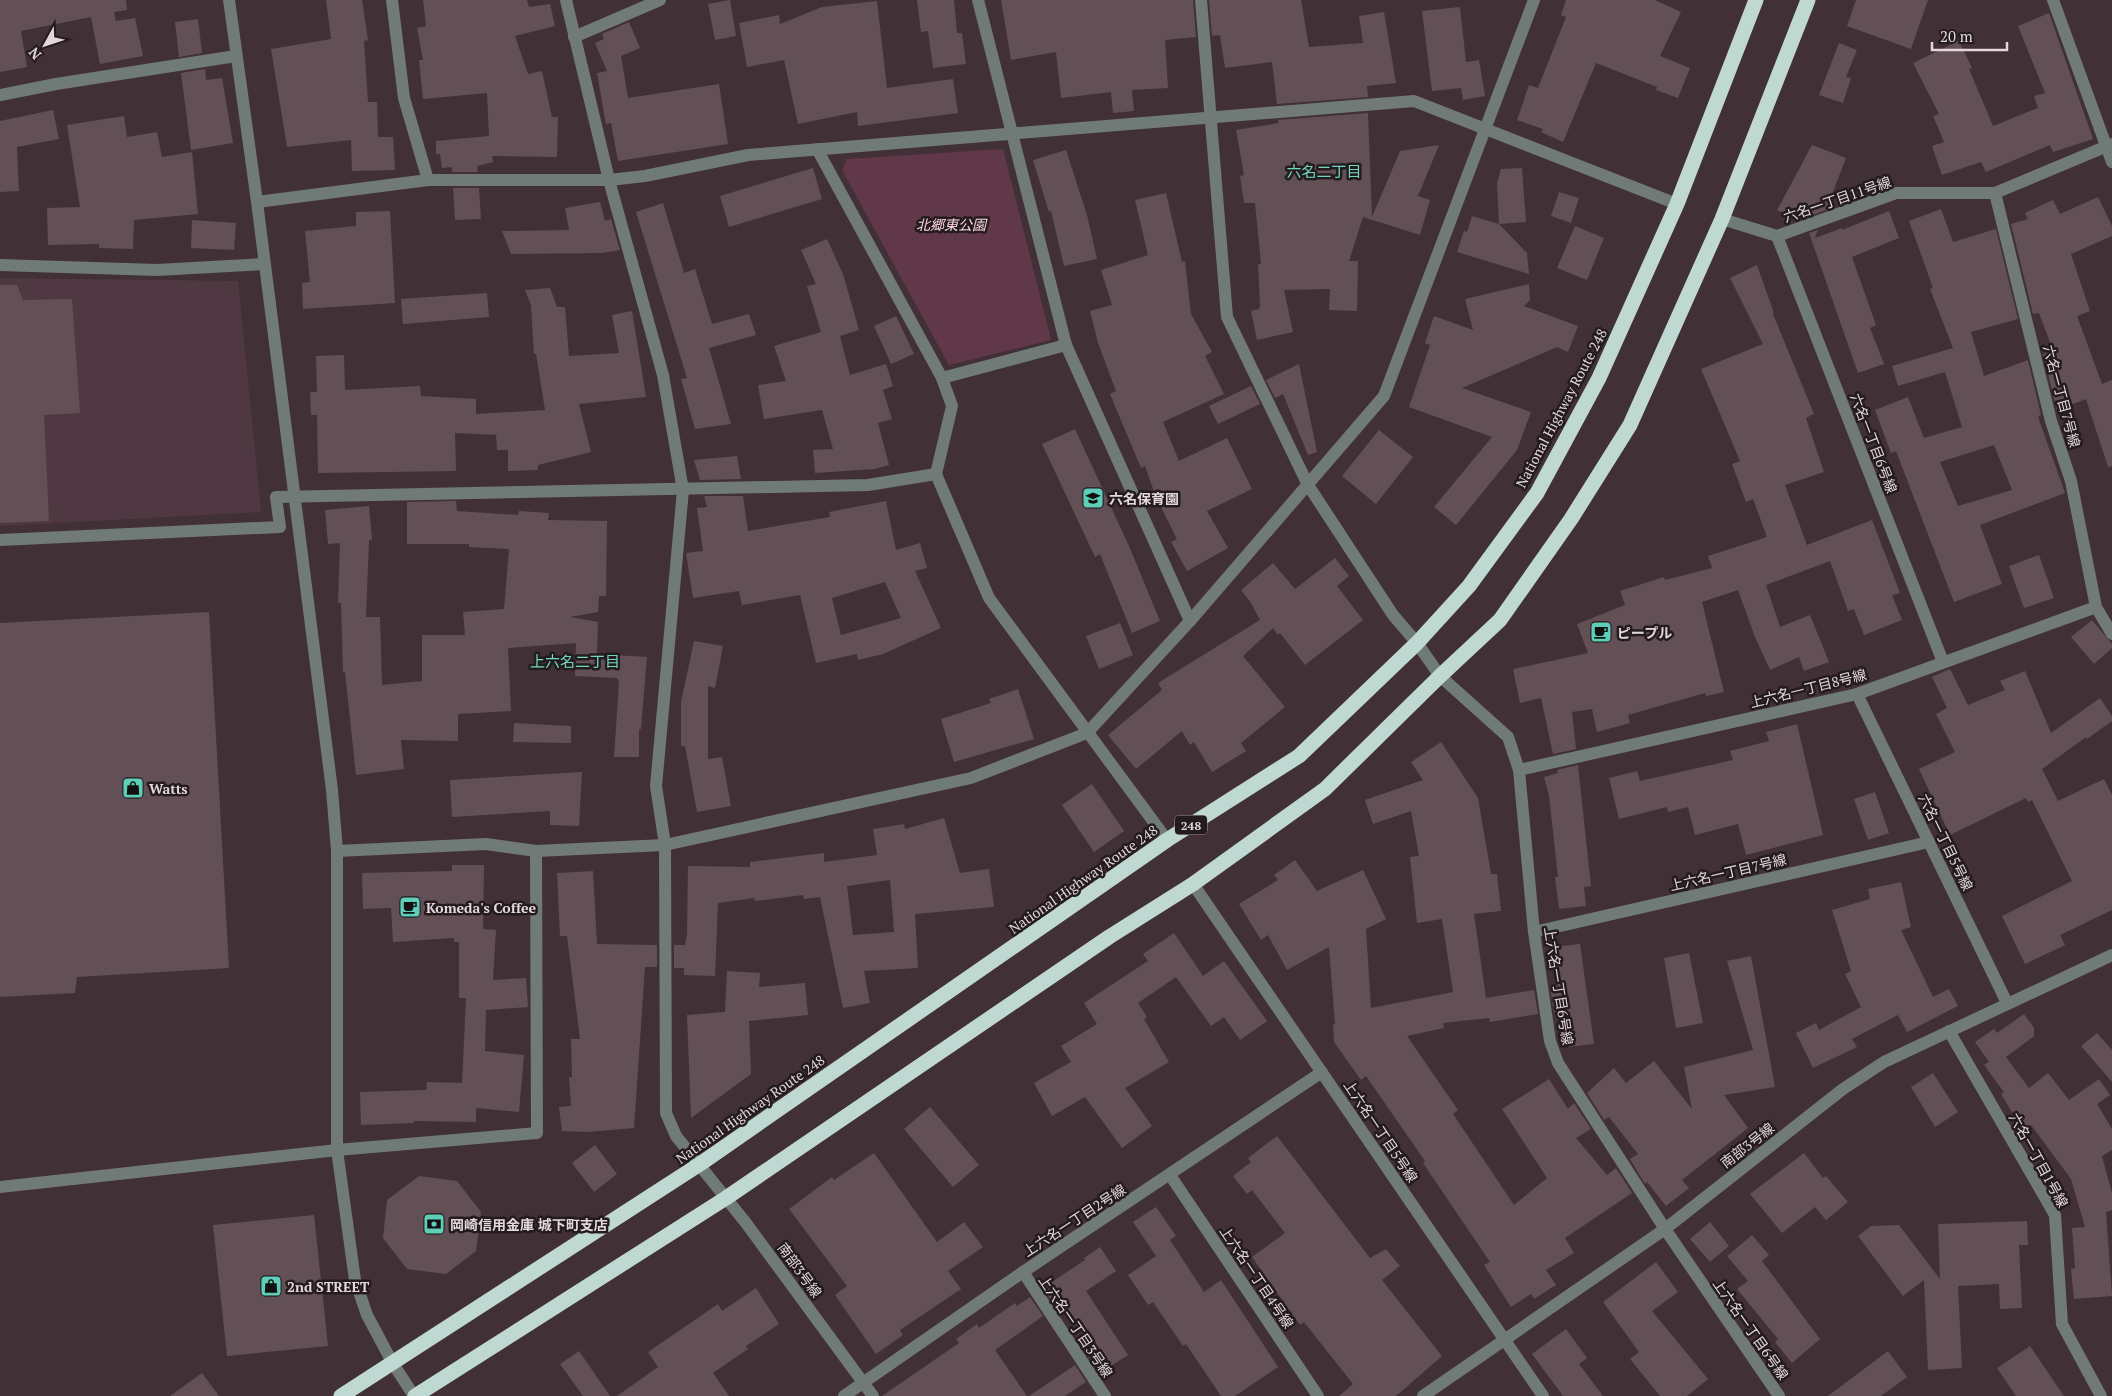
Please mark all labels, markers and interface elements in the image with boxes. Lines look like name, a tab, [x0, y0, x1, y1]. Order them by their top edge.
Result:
north arrow	[20, 20, 70, 70]
scale bar	[1932, 20, 2007, 52]
text: 20 m	[1940, 26, 1973, 46]
text: N	[24, 43, 45, 64]
district label: 六名二丁目	[1286, 161, 1362, 181]
street label: 六名一丁目11号線	[1781, 172, 1893, 226]
park label: 北郷東公園	[916, 215, 988, 234]
street label: National Highway Route 248	[1511, 325, 1611, 491]
street label: 六名一丁目7号線	[2039, 343, 2085, 449]
street label: 六名一丁目6号線	[1846, 390, 1902, 496]
school or university icon: 六名保育園	[1081, 486, 1105, 510]
place label: 六名保育園	[1109, 489, 1179, 508]
cafe icon: ピープル	[1589, 620, 1613, 644]
place label: ピープル	[1617, 623, 1672, 642]
district label: 上六名二丁目	[530, 651, 620, 671]
street label: 上六名一丁目8号線	[1748, 664, 1868, 712]
shop icon: Watts	[121, 776, 145, 800]
place label: Watts	[149, 779, 188, 798]
street label: 六名一丁目5号線	[1914, 790, 1978, 894]
road number: 248	[1175, 816, 1207, 834]
street label: National Highway Route 248	[1005, 820, 1161, 938]
street label: 上六名一丁目7号線	[1668, 849, 1788, 895]
cafe icon: Komeda's Coffee	[398, 895, 422, 919]
place label: Komeda's Coffee	[426, 898, 536, 917]
street label: 上六名一丁目6号線	[1540, 926, 1578, 1046]
street label: National Highway Route 248	[672, 1050, 828, 1168]
street label: 上六名一丁目5号線	[1340, 1076, 1422, 1186]
street label: 六名一丁目1号線	[2005, 1109, 2073, 1211]
street label: 南部3号線	[1716, 1118, 1778, 1172]
street label: 上六名一丁目2号線	[1019, 1179, 1129, 1261]
bank icon: 岡崎信用金庫 城下町支店	[422, 1212, 446, 1236]
place label: 岡崎信用金庫 城下町支店	[450, 1215, 608, 1234]
street label: 上六名一丁目4号線	[1216, 1222, 1298, 1332]
street label: 南部3号線	[774, 1239, 826, 1301]
street label: 上六名一丁目3号線	[1035, 1271, 1117, 1381]
shop icon: 2nd STREET	[259, 1274, 283, 1298]
street label: 上六名一丁目6号線	[1709, 1275, 1793, 1383]
place label: 2nd STREET	[287, 1277, 370, 1296]

